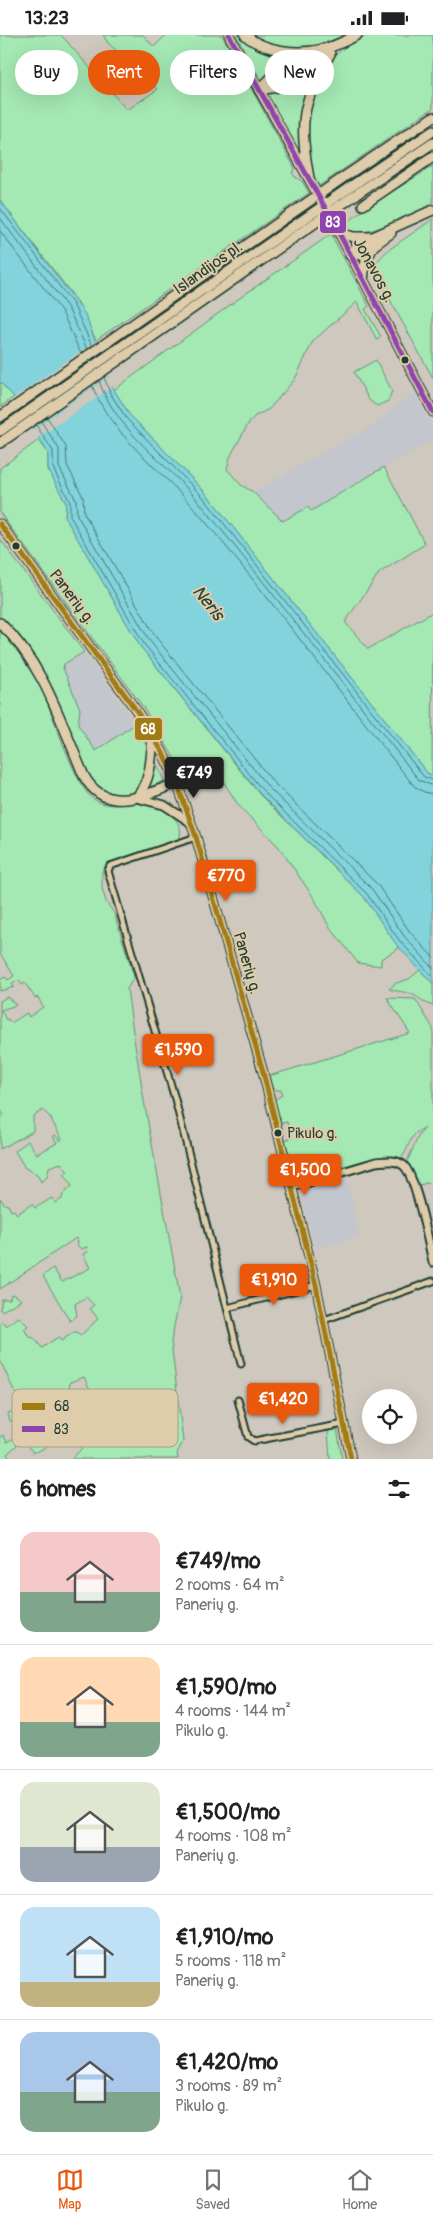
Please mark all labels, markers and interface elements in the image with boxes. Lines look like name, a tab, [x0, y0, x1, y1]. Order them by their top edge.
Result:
text: 13:23	[25, 6, 69, 30]
chip: Buy	[15, 50, 78, 95]
chip: Rent	[88, 50, 160, 95]
chip: Filters	[170, 50, 255, 95]
chip: New	[265, 50, 334, 95]
line badge: 83	[319, 210, 347, 234]
text: 83	[326, 214, 341, 231]
street label: Jonavos g.	[349, 234, 399, 306]
street label: Islandijos pl.	[169, 237, 247, 299]
unlabelled marker	[400, 355, 410, 365]
unlabelled marker	[11, 541, 21, 551]
street label: Panerių g.	[45, 565, 99, 629]
water label: Neris	[187, 581, 230, 627]
line badge: 68	[134, 717, 163, 741]
text: 68	[140, 721, 156, 738]
pin: €749	[164, 757, 224, 799]
text: €749	[176, 763, 212, 783]
pin: €770	[196, 859, 256, 902]
text: €770	[207, 866, 245, 886]
street label: Panerių g.	[229, 929, 265, 997]
pin: €1,590	[137, 1033, 219, 1076]
text: €1,590	[154, 1040, 202, 1060]
place label: Pikulo g.	[287, 1124, 337, 1143]
marker: Pikulo g.	[273, 1128, 283, 1138]
pin: €1,500	[264, 1153, 346, 1196]
text: €1,500	[279, 1160, 331, 1180]
pin: €1,910	[233, 1263, 315, 1306]
text: €1,910	[251, 1270, 297, 1290]
pin: €1,420	[242, 1383, 324, 1425]
legend	[12, 1389, 178, 1447]
text: €1,420	[258, 1389, 308, 1409]
map controls	[362, 1389, 417, 1444]
button: locate	[362, 1389, 417, 1444]
text: 68	[54, 1398, 69, 1415]
text: 83	[54, 1421, 69, 1438]
icon: filters	[385, 1475, 413, 1503]
text: 6 homes	[20, 1476, 96, 1503]
text: €749/mo	[175, 1548, 260, 1575]
icon: home	[60, 1552, 120, 1612]
text: 2 rooms · 64 m²	[175, 1575, 285, 1595]
text: Panerių g.	[175, 1595, 239, 1615]
text: €1,590/mo	[175, 1674, 276, 1701]
icon: home	[60, 1677, 120, 1737]
text: 4 rooms · 144 m²	[175, 1701, 291, 1721]
text: Pikulo g.	[175, 1721, 229, 1741]
text: €1,500/mo	[175, 1799, 280, 1826]
icon: home	[60, 1802, 120, 1862]
text: 4 rooms · 108 m²	[175, 1826, 292, 1846]
text: Panerių g.	[175, 1846, 239, 1866]
text: €1,910/mo	[175, 1924, 273, 1951]
icon: home	[60, 1927, 120, 1987]
text: 5 rooms · 118 m²	[175, 1951, 286, 1971]
text: Panerių g.	[175, 1971, 239, 1991]
text: €1,420/mo	[175, 2049, 278, 2076]
icon: home	[60, 2052, 120, 2112]
text: 3 rooms · 89 m²	[175, 2076, 282, 2096]
text: Pikulo g.	[175, 2096, 229, 2116]
tab: Map	[56, 2166, 84, 2213]
tab: Saved	[195, 2166, 230, 2213]
tab: Home	[342, 2166, 377, 2213]

